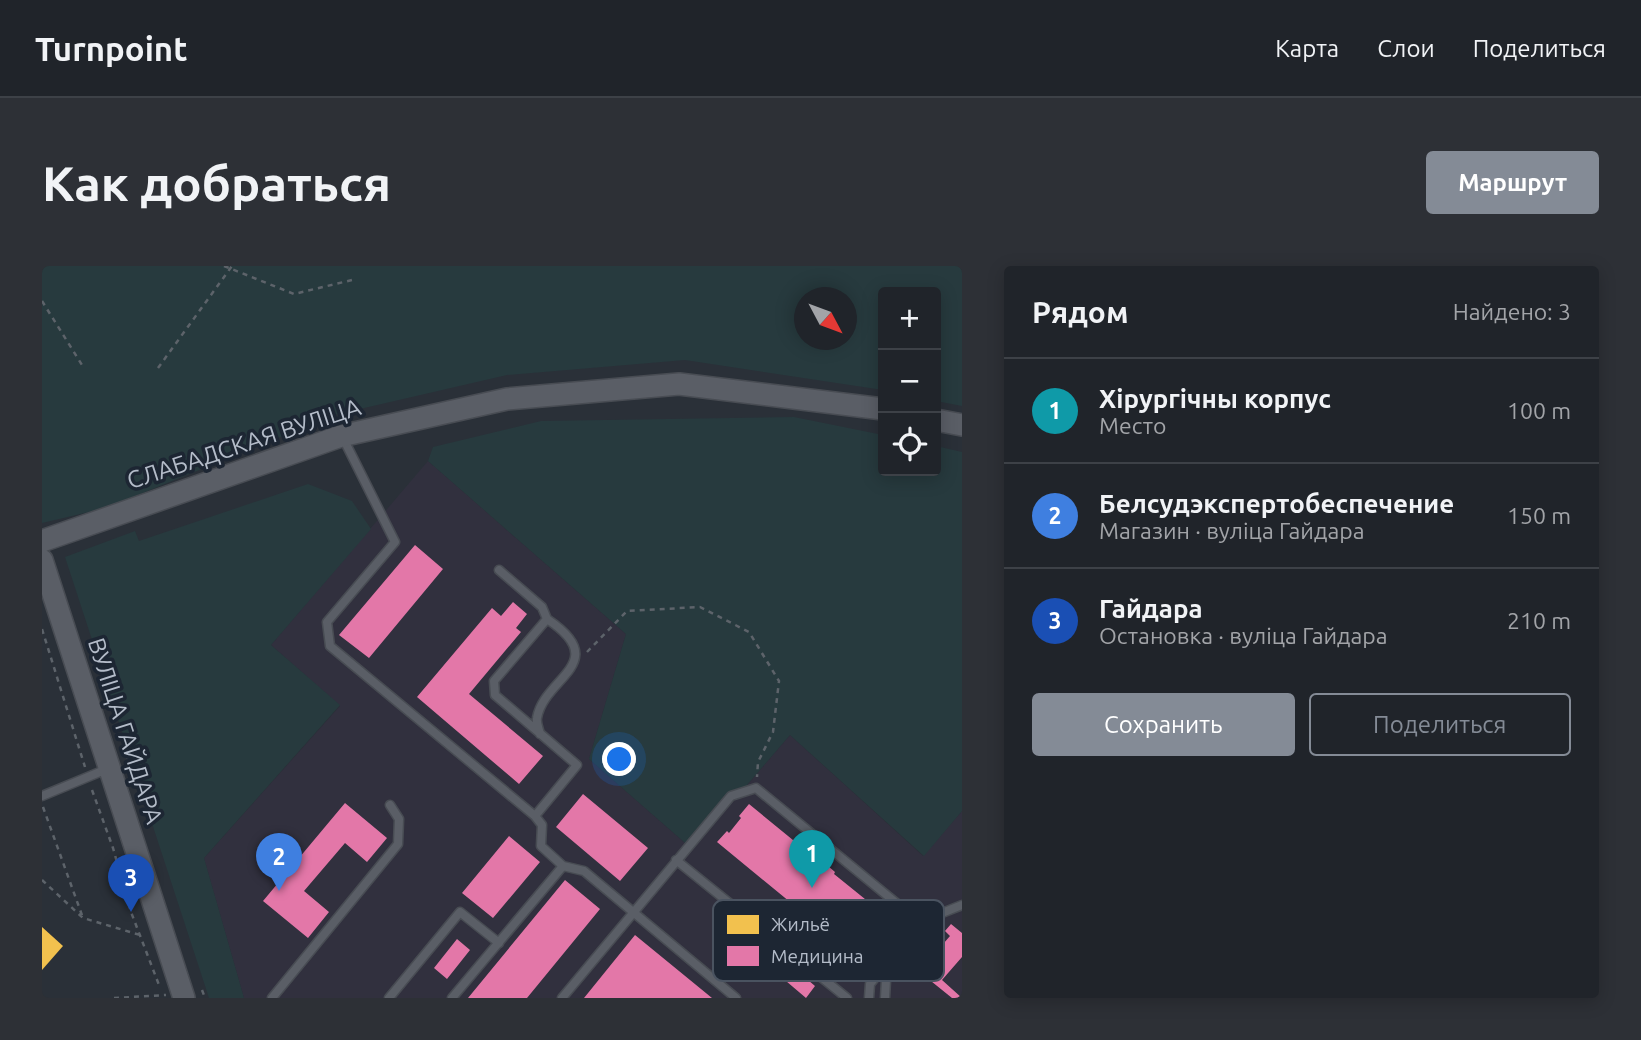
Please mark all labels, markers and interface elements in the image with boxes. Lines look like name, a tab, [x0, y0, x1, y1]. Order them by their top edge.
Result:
text: Turnpoint	[35, 30, 187, 67]
text: Карта	[1275, 35, 1339, 62]
text: Слои	[1377, 35, 1435, 62]
text: Поделиться	[1473, 35, 1606, 62]
button: Маршрут	[1426, 151, 1599, 214]
text: Как добраться	[42, 155, 391, 210]
north arrow	[794, 287, 857, 350]
map controls	[878, 287, 941, 476]
button: +	[878, 287, 941, 350]
text: Рядом	[1032, 295, 1128, 329]
text: Найдено: 3	[1453, 299, 1571, 324]
button: −	[878, 350, 941, 413]
text: Хірургічны корпус	[1099, 384, 1331, 413]
street label: СЛАБАДСКАЯ ВУЛІЦА	[124, 393, 365, 494]
text: 1	[1049, 398, 1061, 423]
text: 100 m	[1507, 398, 1571, 423]
button: locate	[878, 413, 941, 476]
text: Место	[1099, 413, 1166, 438]
text: Белсудэкспертобеспечение	[1099, 489, 1454, 518]
text: 2	[1049, 503, 1061, 528]
text: 150 m	[1507, 503, 1571, 528]
text: Магазин · вуліца Гайдара	[1099, 518, 1365, 543]
text: Гайдара	[1099, 594, 1203, 623]
text: 3	[1049, 608, 1061, 633]
text: 210 m	[1507, 608, 1571, 633]
text: Остановка · вуліца Гайдара	[1099, 623, 1388, 648]
street label: ВУЛІЦА ГАЙДАРА	[83, 634, 169, 828]
button: Сохранить	[1032, 693, 1295, 756]
button: Поделиться	[1309, 693, 1571, 756]
your location	[602, 742, 636, 776]
pin: 1	[789, 830, 835, 888]
pin: 2	[256, 833, 302, 891]
pin: 3	[108, 854, 154, 912]
legend	[713, 900, 944, 981]
text: Жильё	[771, 913, 830, 935]
text: Медицина	[771, 945, 864, 967]

